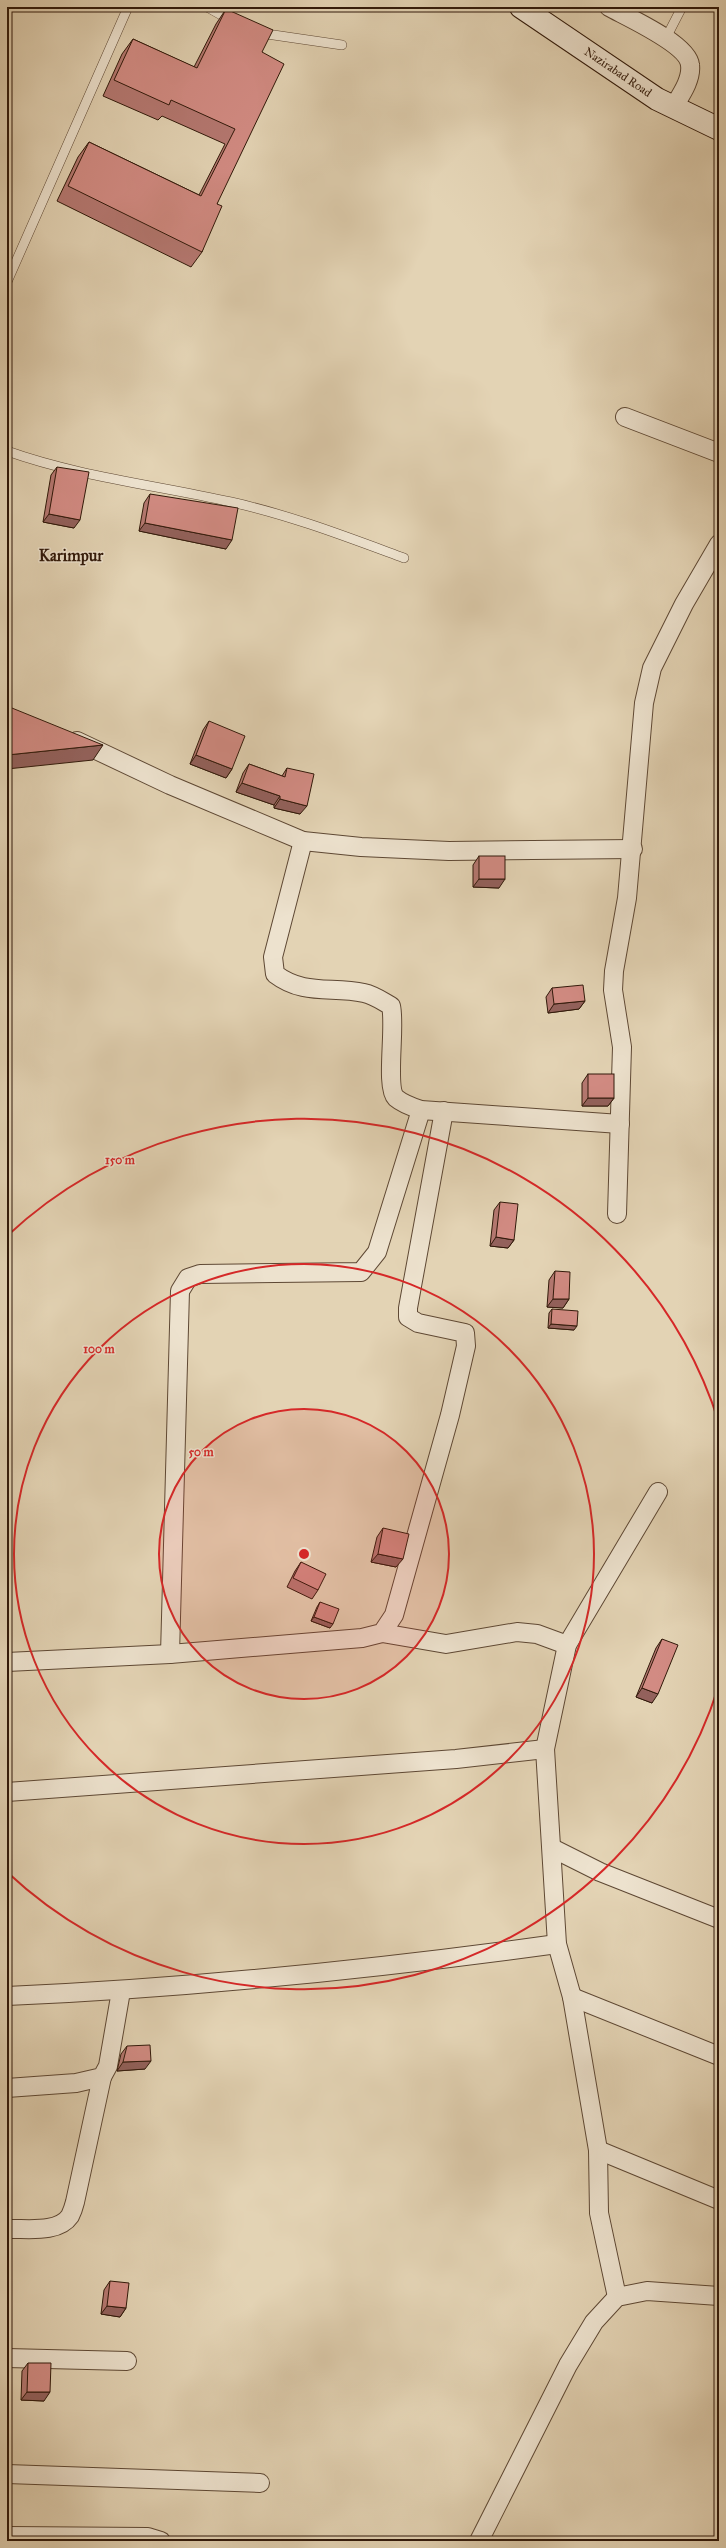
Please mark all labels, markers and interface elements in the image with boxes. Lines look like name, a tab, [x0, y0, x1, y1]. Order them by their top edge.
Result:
street label: Nazirabad Road	[582, 44, 654, 100]
district label: Karimpur	[39, 546, 104, 566]
text: 150 m	[105, 1153, 136, 1167]
text: 100 m	[83, 1342, 116, 1356]
text: 50 m	[188, 1445, 215, 1459]
centre of rings	[297, 1547, 311, 1561]

